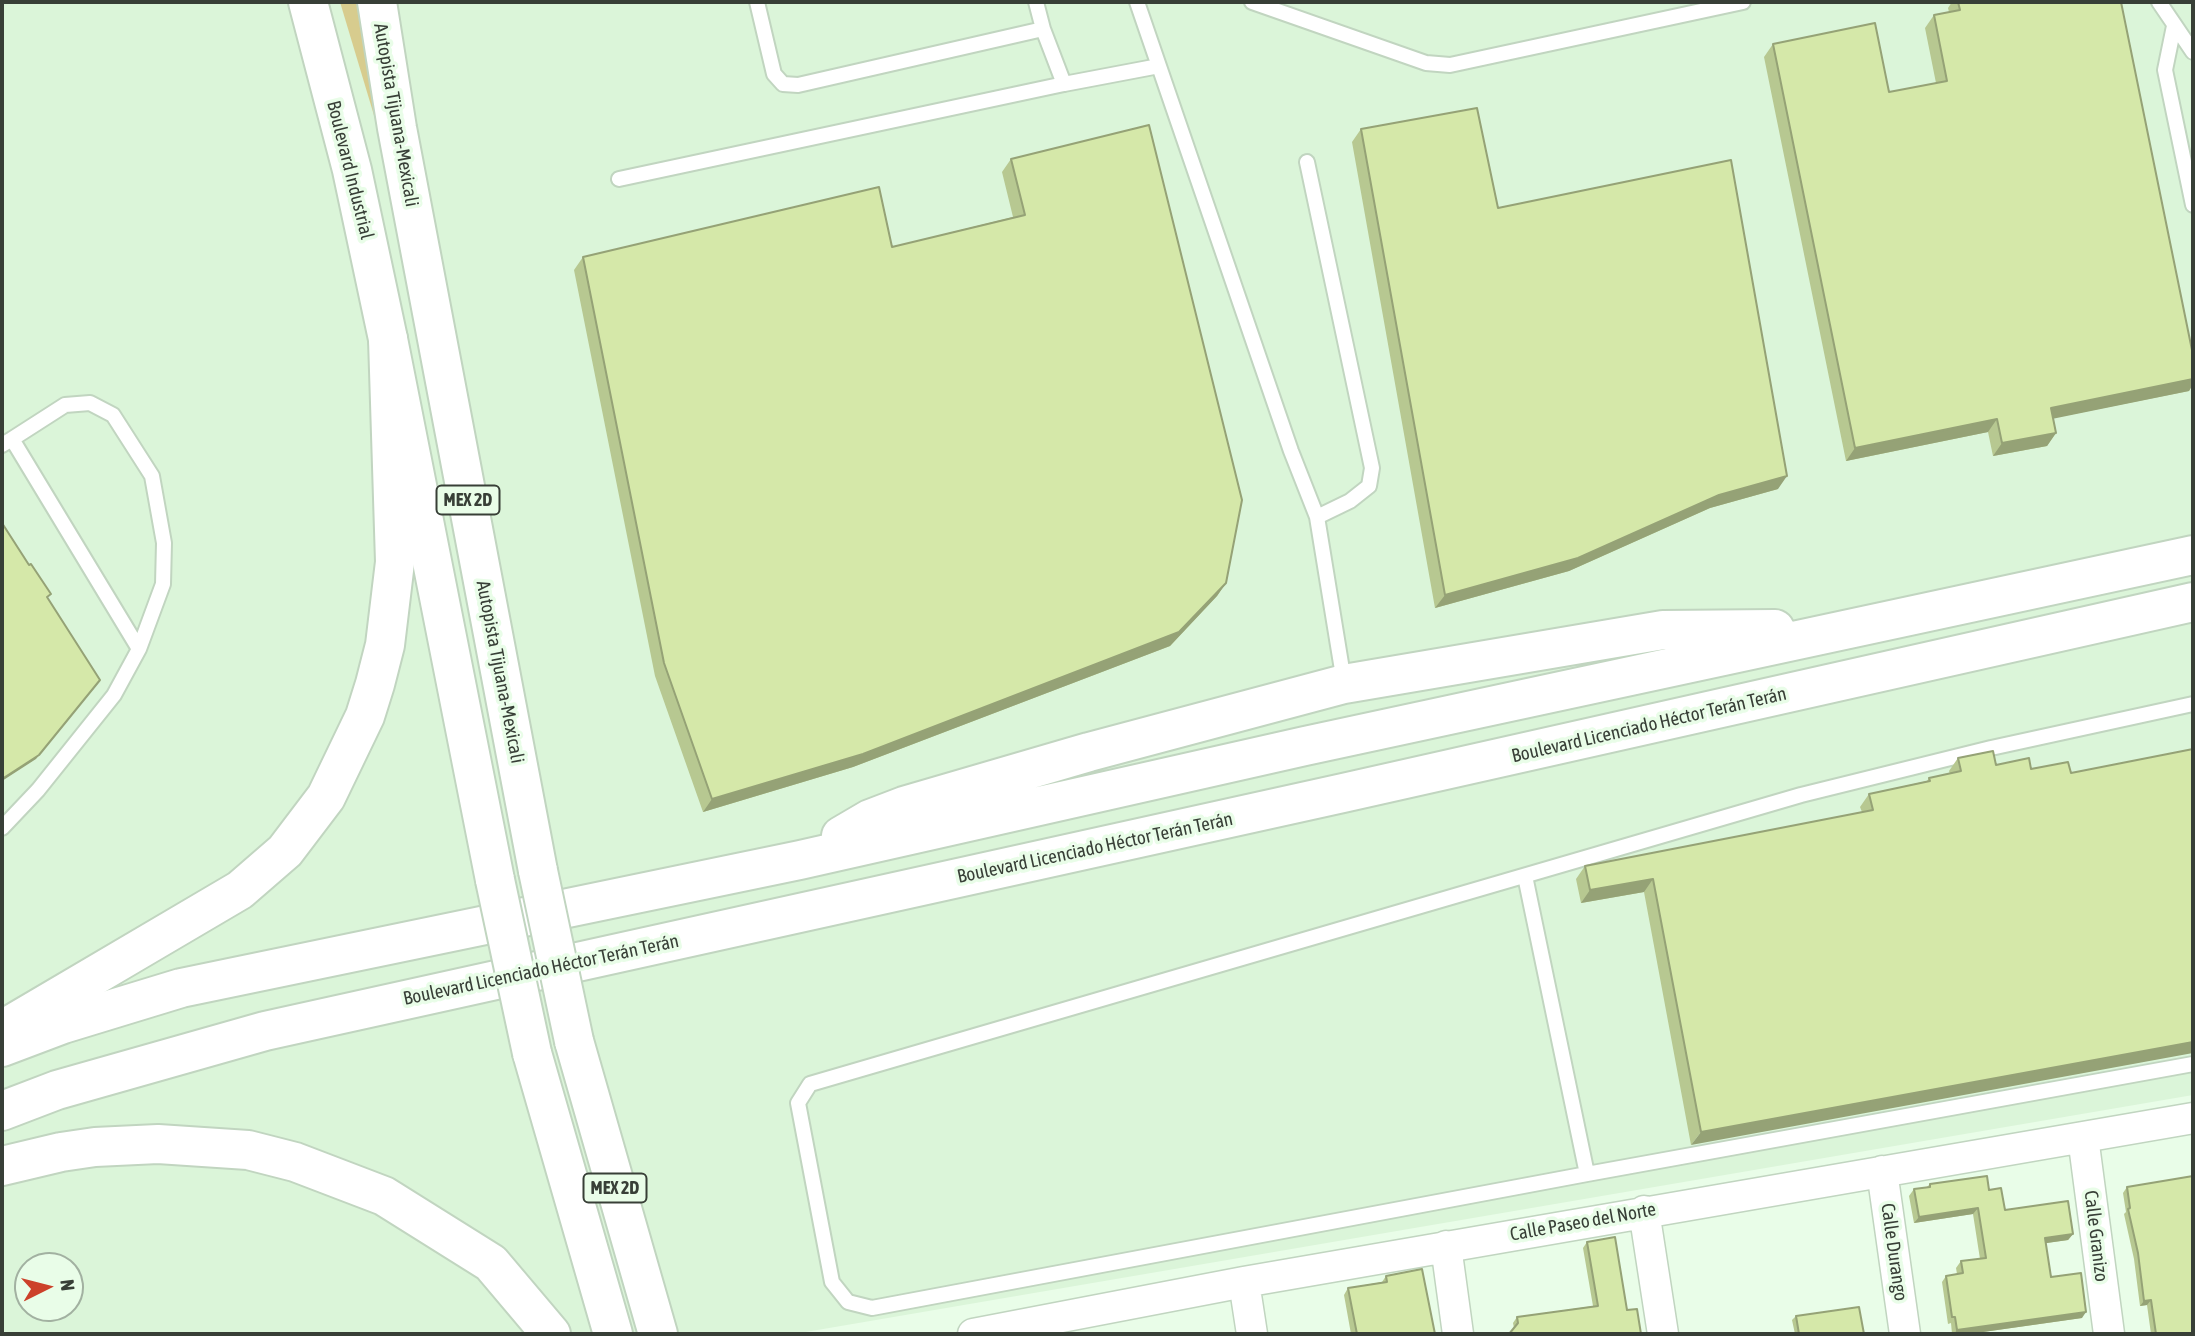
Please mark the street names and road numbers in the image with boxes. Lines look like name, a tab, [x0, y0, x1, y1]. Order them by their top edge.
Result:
street label: Autopista Tijuana-Mexicali	[369, 22, 423, 208]
street label: Boulevard Industrial	[322, 98, 378, 242]
road number: MEX 2D	[436, 486, 500, 514]
street label: Autopista Tijuana-Mexicali	[471, 579, 529, 765]
street label: Boulevard Licenciado Héctor Terán Terán	[1509, 682, 1789, 768]
street label: Boulevard Licenciado Héctor Terán Terán	[955, 808, 1235, 888]
street label: Boulevard Licenciado Héctor Terán Terán	[401, 930, 681, 1010]
road number: MEX 2D	[584, 1174, 646, 1203]
street label: Calle Granizo	[2079, 1189, 2113, 1283]
street label: Calle Paseo del Norte	[1508, 1198, 1658, 1246]
street label: Calle Durango	[1876, 1202, 1912, 1302]

